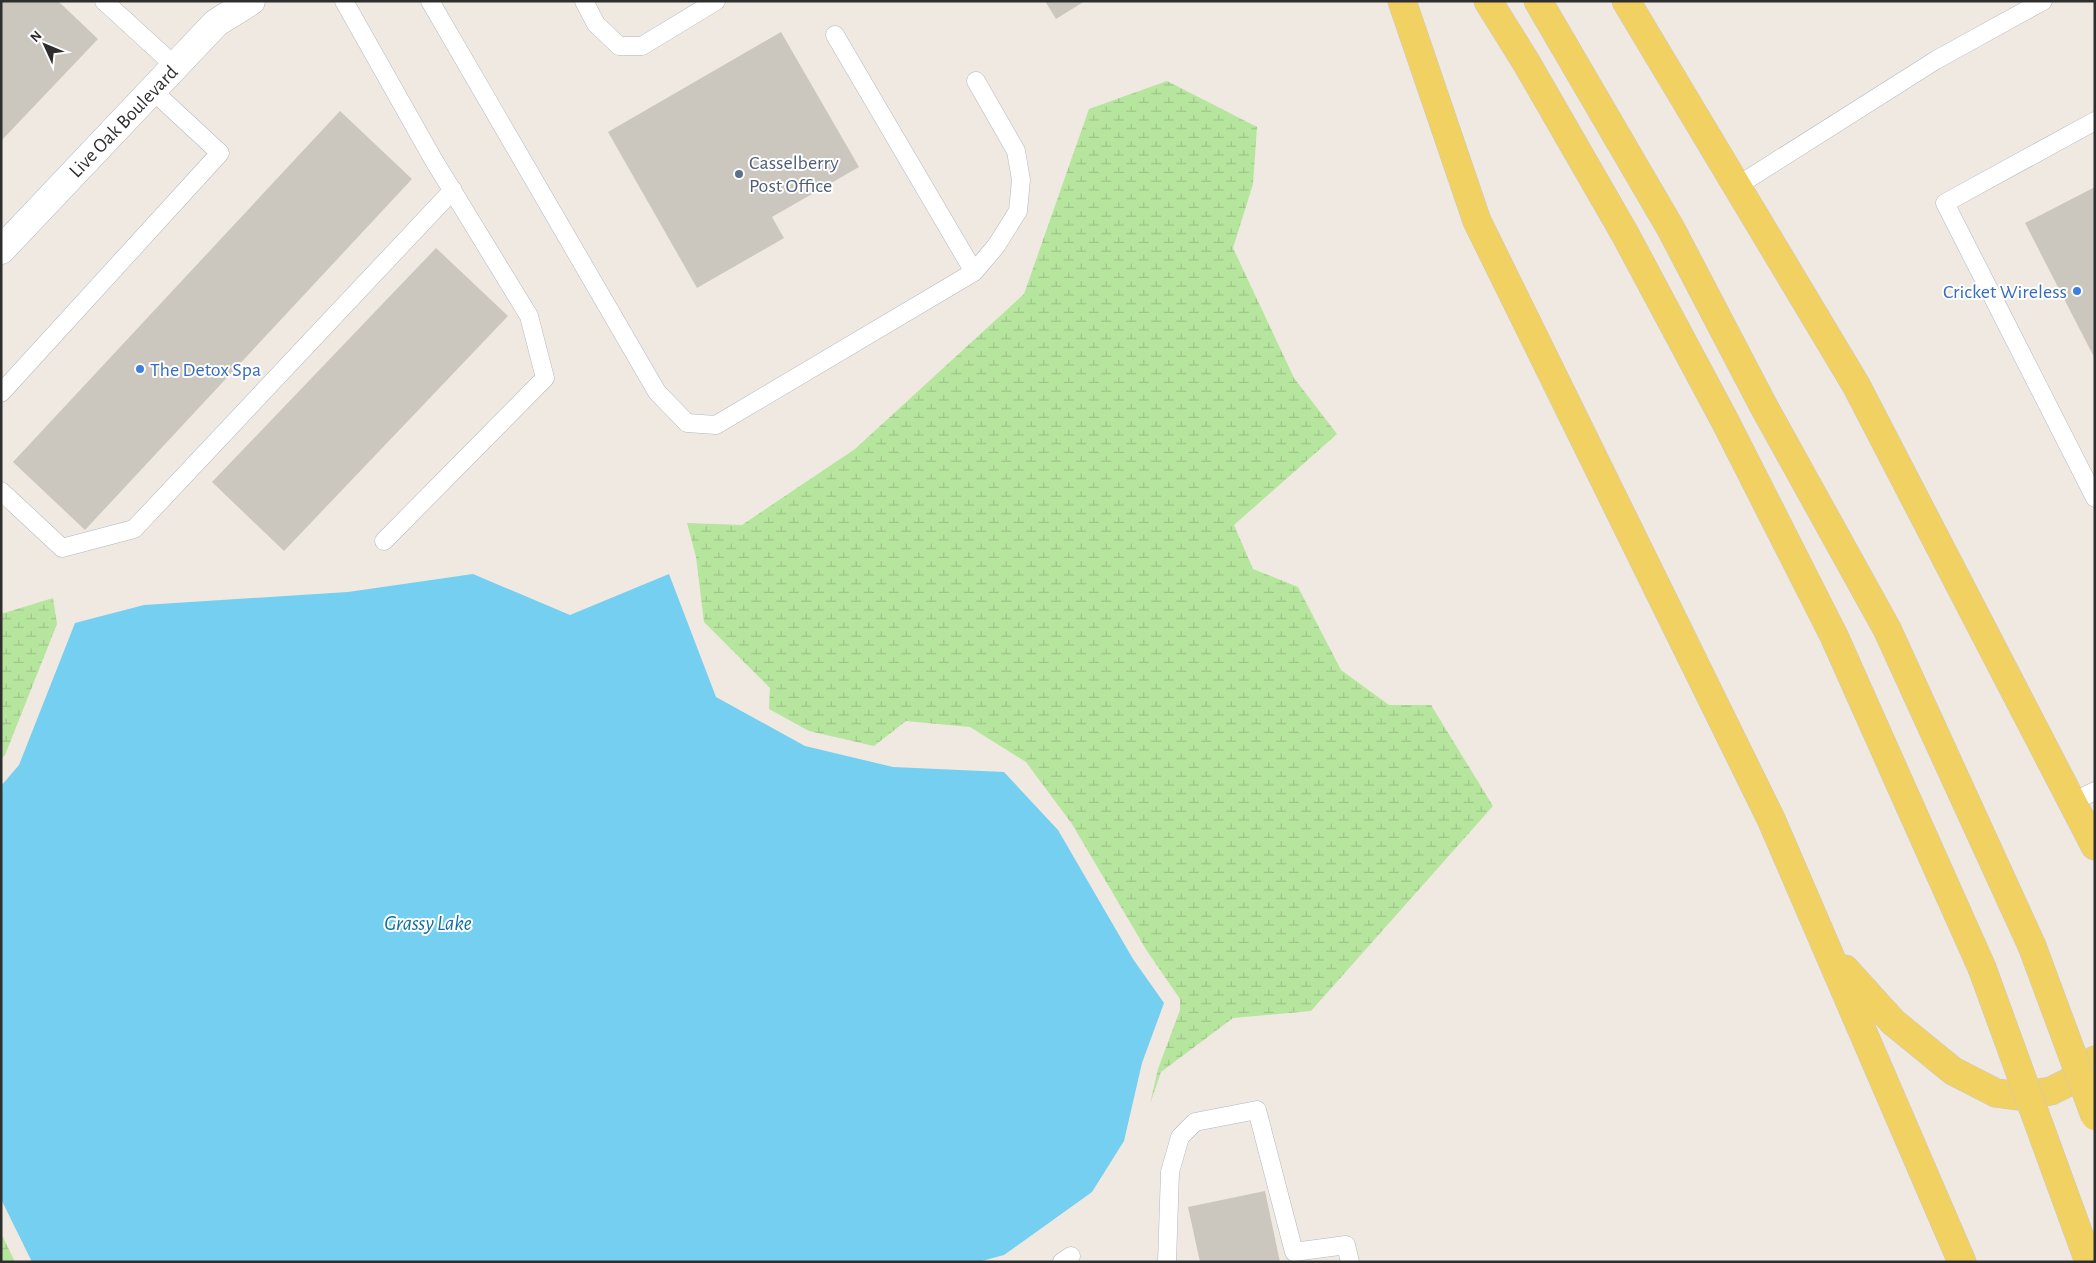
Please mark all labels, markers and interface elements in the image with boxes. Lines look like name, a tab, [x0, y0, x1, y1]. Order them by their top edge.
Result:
north arrow	[20, 20, 70, 70]
text: N	[28, 28, 45, 45]
street label: Live Oak Boulevard	[66, 62, 182, 181]
place label: Casselberry Post Office	[749, 153, 839, 196]
marker: Casselberry Post Office	[733, 168, 745, 180]
place label: Cricket Wireless	[1943, 282, 2067, 302]
marker: Cricket Wireless	[2071, 285, 2083, 297]
place label: The Detox Spa	[150, 360, 261, 380]
marker: The Detox Spa	[134, 363, 146, 375]
water label: Grassy Lake	[384, 913, 472, 934]

